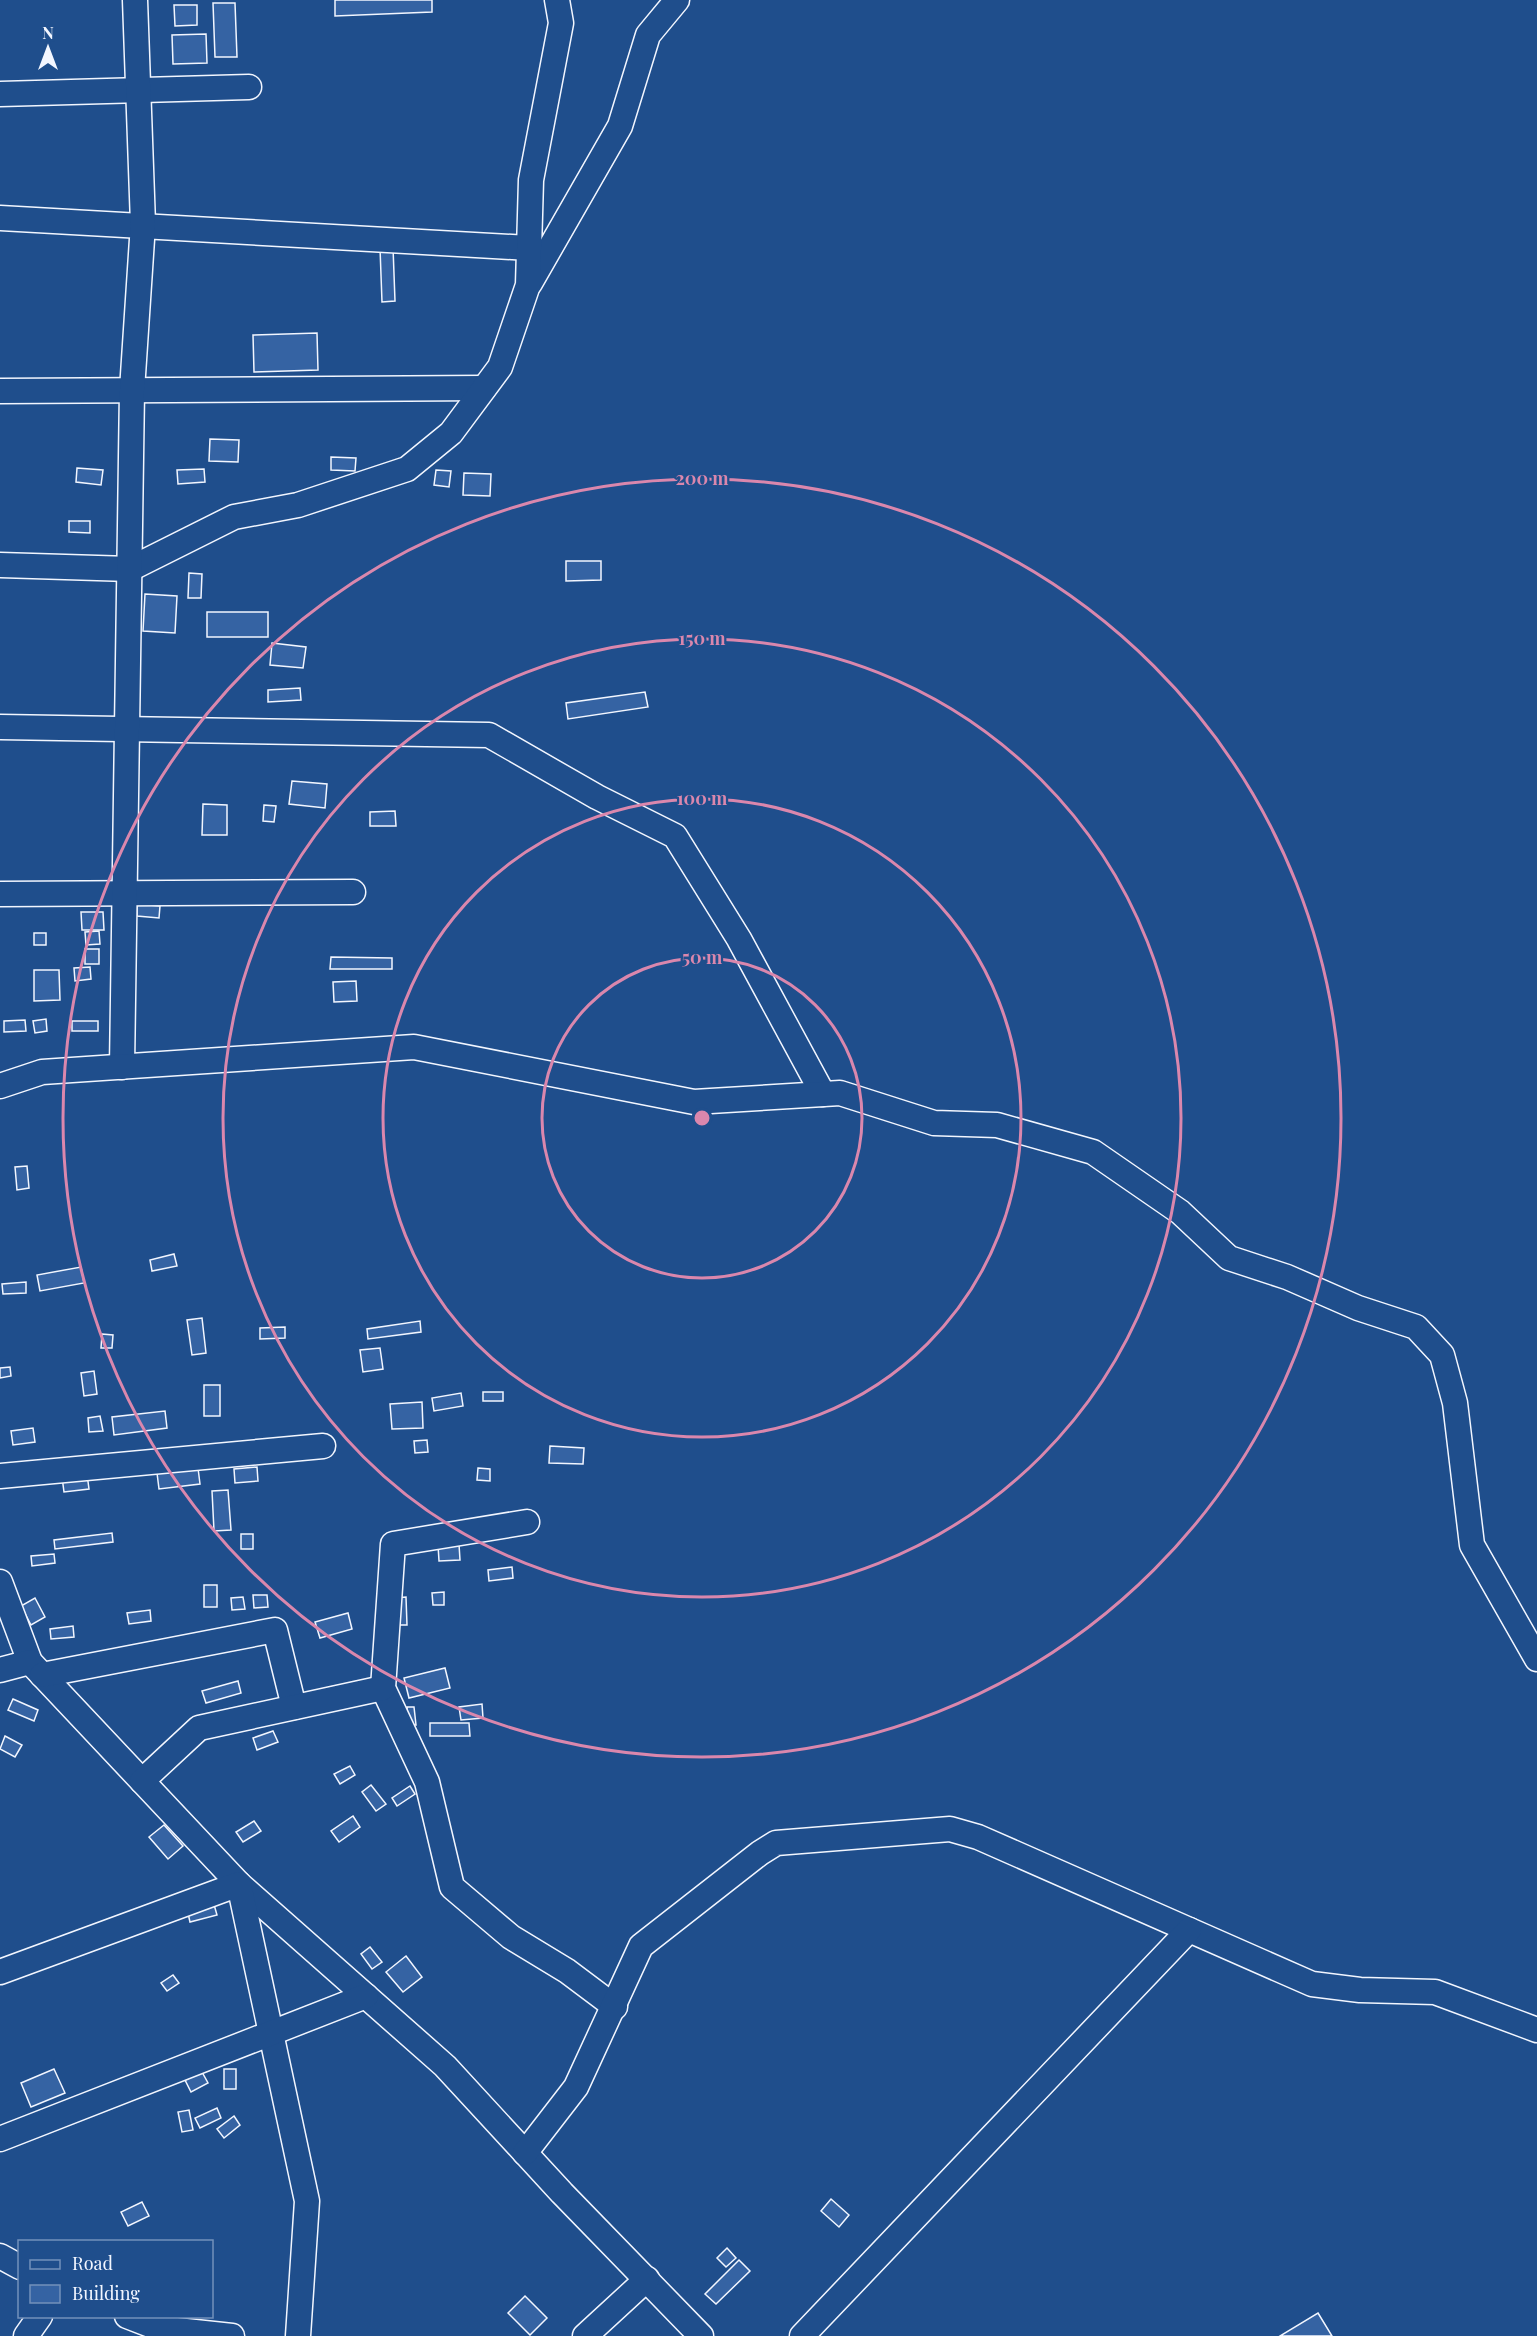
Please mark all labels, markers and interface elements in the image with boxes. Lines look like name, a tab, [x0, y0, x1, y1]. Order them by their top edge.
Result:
north arrow	[18, 18, 78, 78]
text: N	[42, 22, 54, 43]
text: 200 m	[675, 466, 729, 490]
text: 150 m	[678, 626, 726, 650]
text: 100 m	[677, 786, 728, 810]
text: 50 m	[682, 945, 723, 969]
centre of rings	[692, 1108, 712, 1128]
legend	[18, 2240, 213, 2318]
text: Road	[72, 2251, 113, 2275]
text: Building	[72, 2281, 140, 2305]

